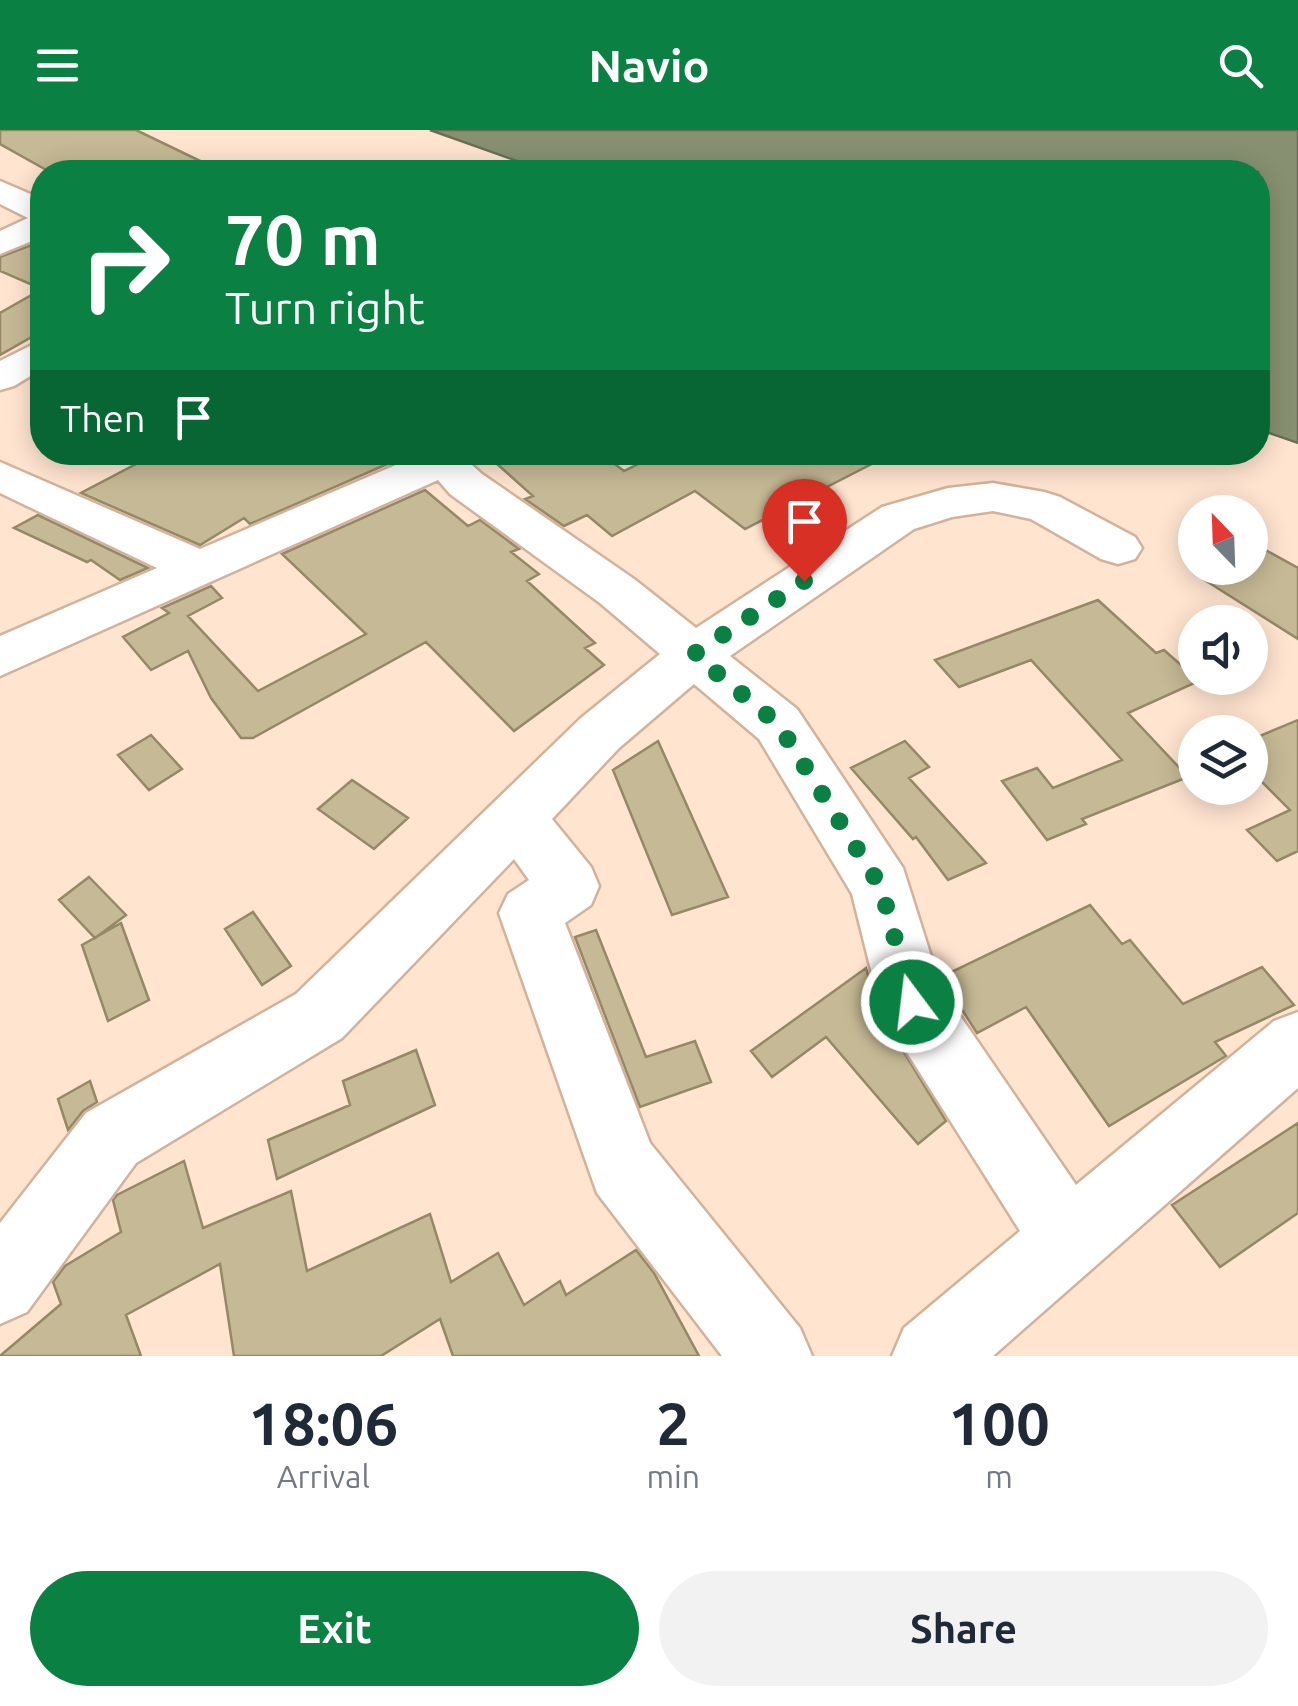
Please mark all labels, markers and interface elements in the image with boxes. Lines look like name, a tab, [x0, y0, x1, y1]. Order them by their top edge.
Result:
icon: menu	[30, 38, 85, 93]
icon: search	[1213, 38, 1268, 93]
text: Navio	[588, 40, 710, 91]
icon: right	[60, 200, 190, 330]
text: 70 m	[225, 200, 381, 278]
text: Turn right	[225, 282, 425, 333]
icon: arrive	[166, 390, 221, 445]
text: Then	[60, 397, 146, 439]
pin	[762, 479, 847, 582]
icon: arrive	[777, 494, 832, 549]
north arrow	[1178, 495, 1268, 585]
map controls	[1178, 495, 1268, 805]
button: sound	[1178, 605, 1268, 695]
button: layers	[1178, 715, 1268, 805]
position arrow	[860, 950, 964, 1054]
text: 18:06	[248, 1389, 398, 1456]
text: 2	[656, 1389, 690, 1456]
text: 100	[948, 1389, 1050, 1456]
text: Arrival	[277, 1458, 370, 1494]
text: min	[646, 1458, 700, 1494]
text: m	[985, 1458, 1013, 1494]
button: Exit	[30, 1571, 639, 1686]
button: Share	[659, 1571, 1268, 1686]

